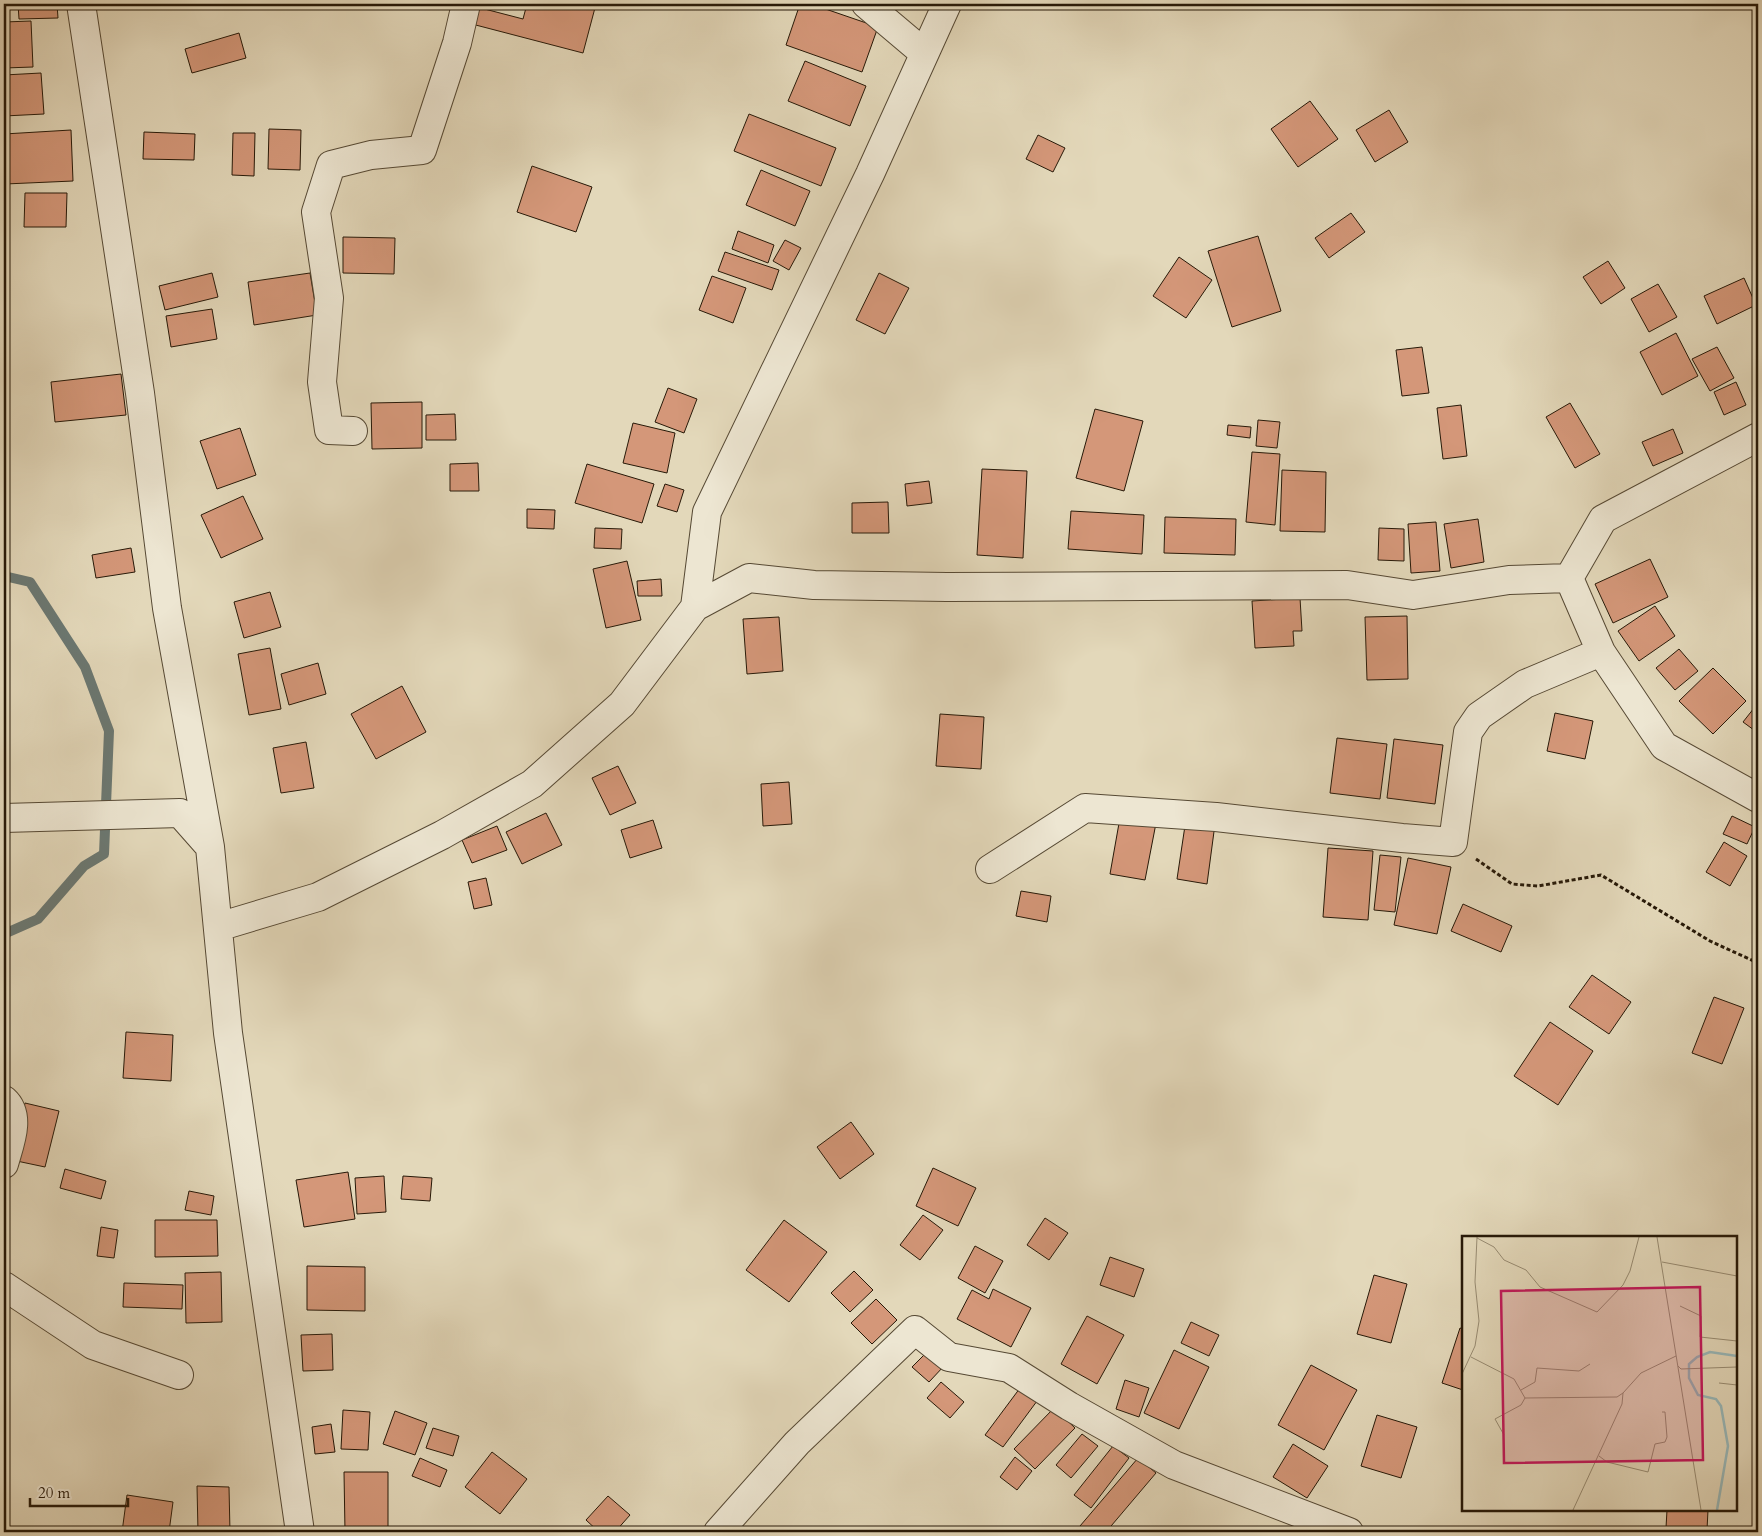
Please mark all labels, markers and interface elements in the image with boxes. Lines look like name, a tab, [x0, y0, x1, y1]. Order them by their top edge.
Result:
inset map	[1462, 1236, 1737, 1511]
scale bar	[30, 1476, 128, 1508]
text: 20 m	[38, 1483, 70, 1503]

